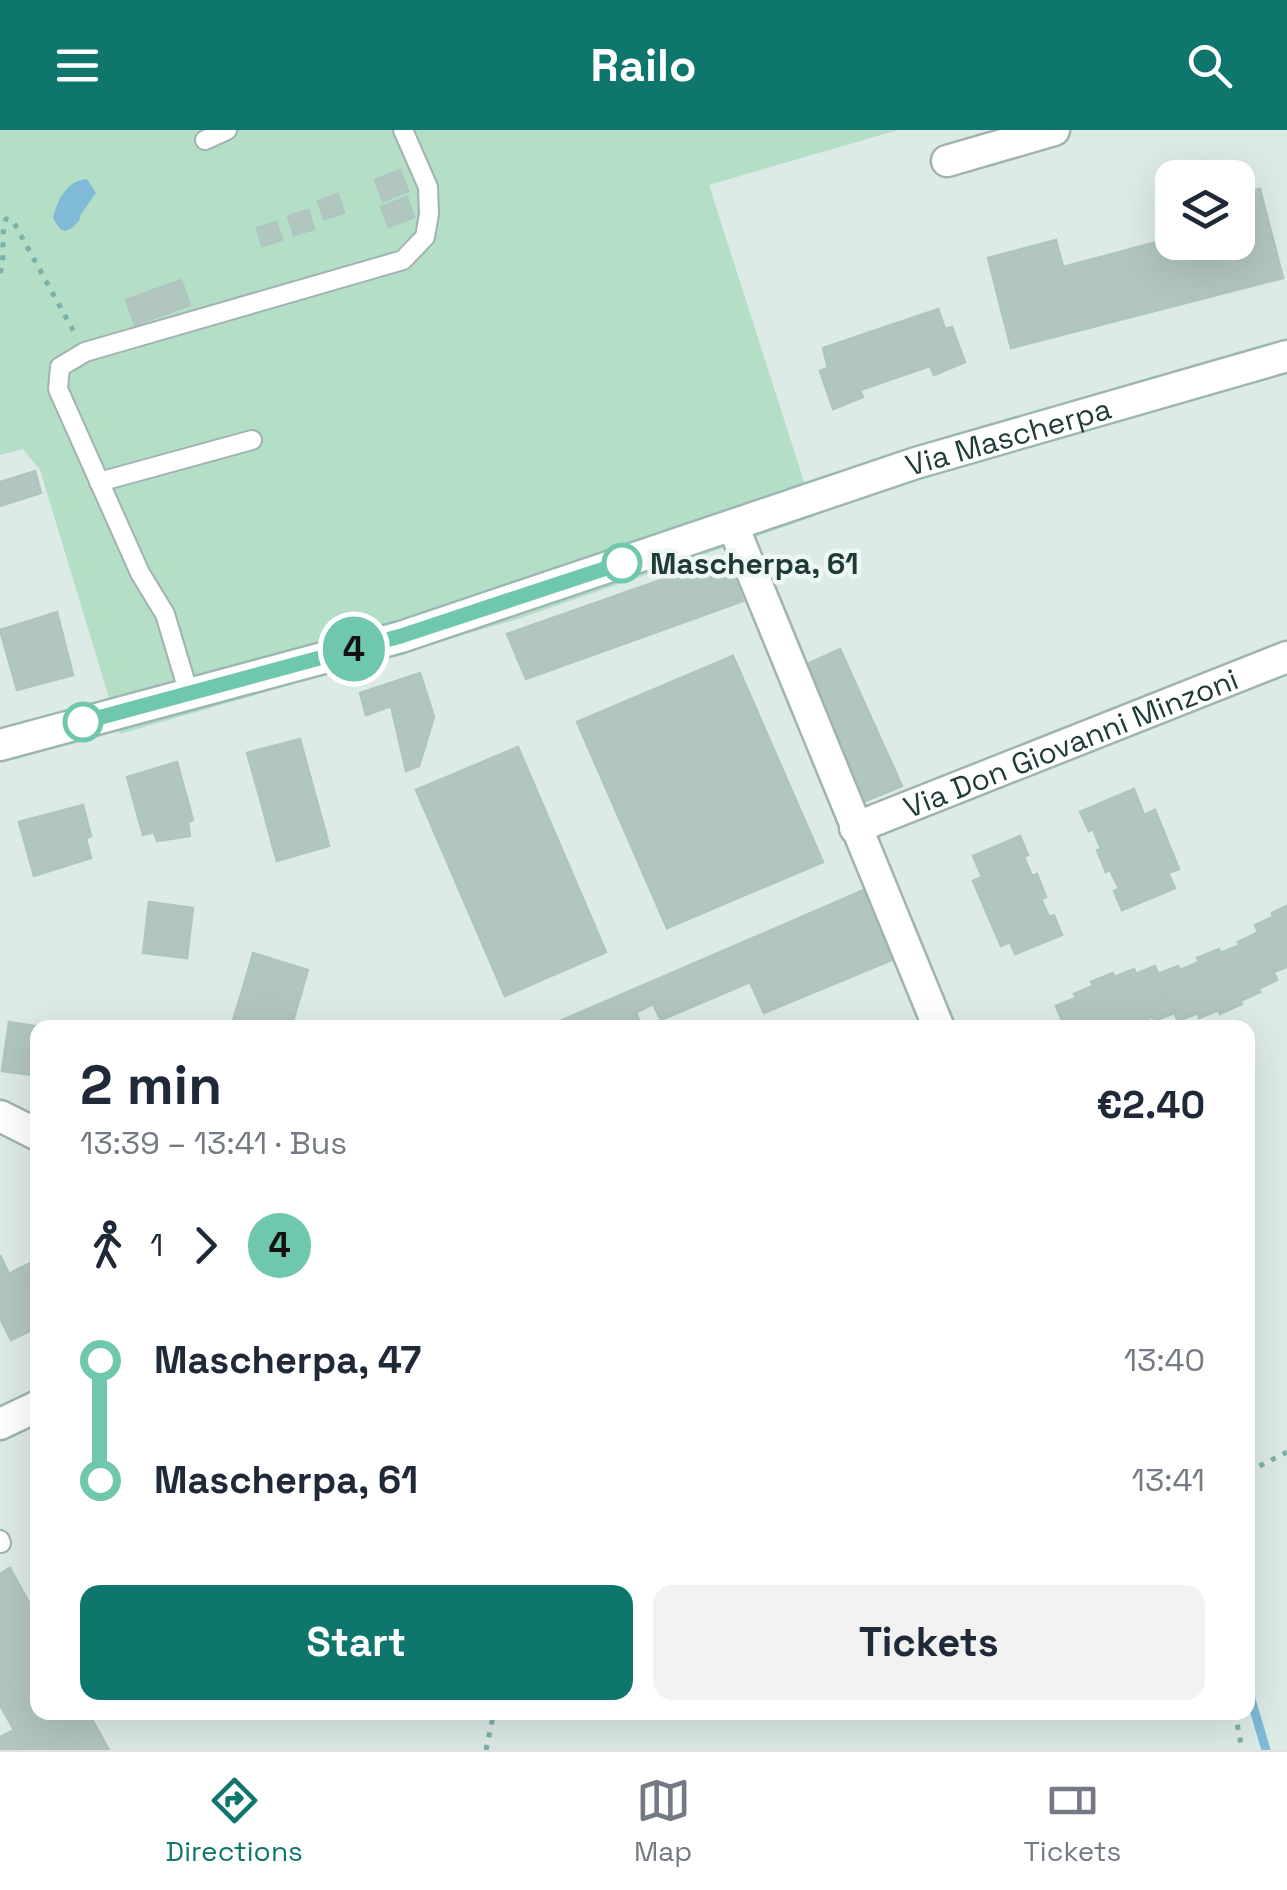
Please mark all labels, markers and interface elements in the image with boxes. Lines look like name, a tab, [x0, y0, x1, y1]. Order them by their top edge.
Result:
text: Railo	[591, 37, 696, 94]
icon: menu	[50, 38, 105, 93]
icon: search	[1182, 38, 1237, 93]
map controls	[1155, 160, 1255, 260]
button: layers	[1155, 160, 1255, 260]
street label: Via Mascherpa	[900, 388, 1116, 485]
marker: Mascherpa, 61	[603, 544, 641, 582]
place label: Mascherpa, 61	[650, 544, 859, 583]
line badge: 4	[322, 616, 386, 682]
text: 4	[343, 627, 365, 671]
street label: Via Don Giovanni Minzoni	[898, 659, 1244, 826]
unlabelled marker	[64, 703, 102, 741]
text: 2 min	[80, 1050, 222, 1120]
text: €2.40	[1097, 1081, 1205, 1129]
text: 13:39 – 13:41 · Bus	[80, 1123, 347, 1163]
icon: walk	[80, 1218, 135, 1273]
icon: forward	[178, 1218, 233, 1273]
text: 4	[268, 1223, 291, 1267]
text: 1	[150, 1225, 163, 1265]
text: Mascherpa, 47	[154, 1336, 421, 1384]
text: 13:40	[1124, 1340, 1205, 1380]
text: Mascherpa, 61	[154, 1456, 418, 1504]
text: 13:41	[1132, 1460, 1205, 1500]
button: Start	[80, 1585, 633, 1700]
button: Tickets	[653, 1585, 1205, 1700]
tab: Directions	[166, 1773, 303, 1869]
tab: Map	[634, 1773, 692, 1869]
tab: Tickets	[1024, 1773, 1121, 1869]

